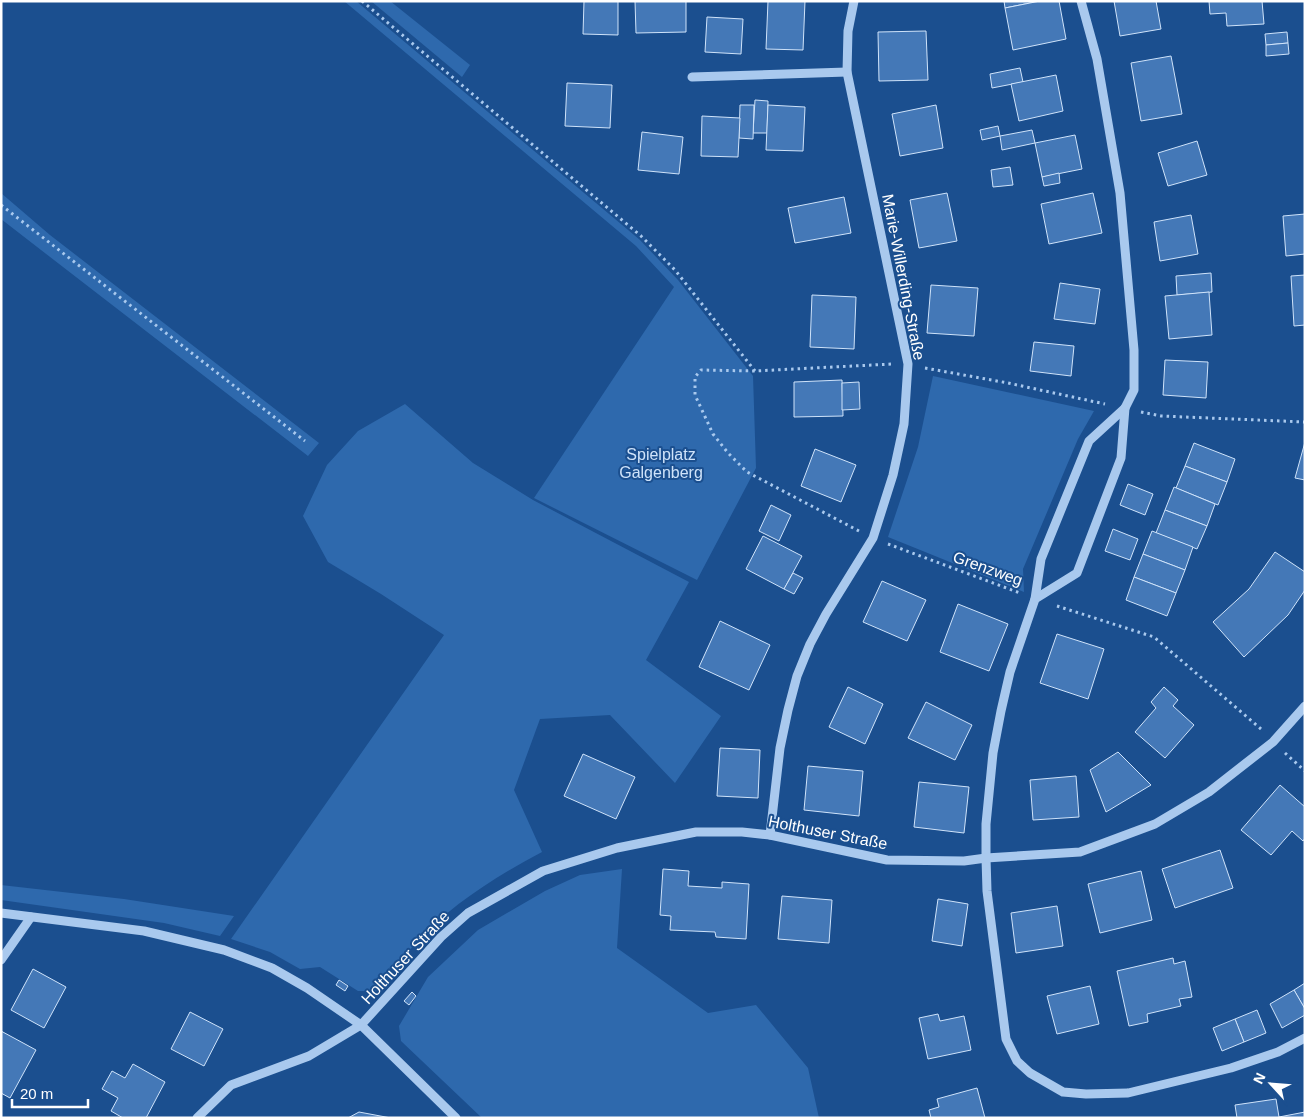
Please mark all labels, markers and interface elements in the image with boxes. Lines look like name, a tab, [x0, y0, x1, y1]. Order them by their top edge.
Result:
street label: Marie-Willerding-Straße	[879, 193, 928, 362]
park label: Spielplatz Galgenberg	[619, 446, 703, 481]
street label: Grenzweg	[951, 548, 1025, 589]
street label: Holthuser Straße	[767, 813, 889, 852]
street label: Holthuser Straße	[358, 907, 453, 1007]
north arrow	[1246, 1059, 1296, 1109]
text: N	[1250, 1070, 1269, 1086]
scale bar	[12, 1076, 89, 1108]
text: 20 m	[20, 1085, 53, 1102]

